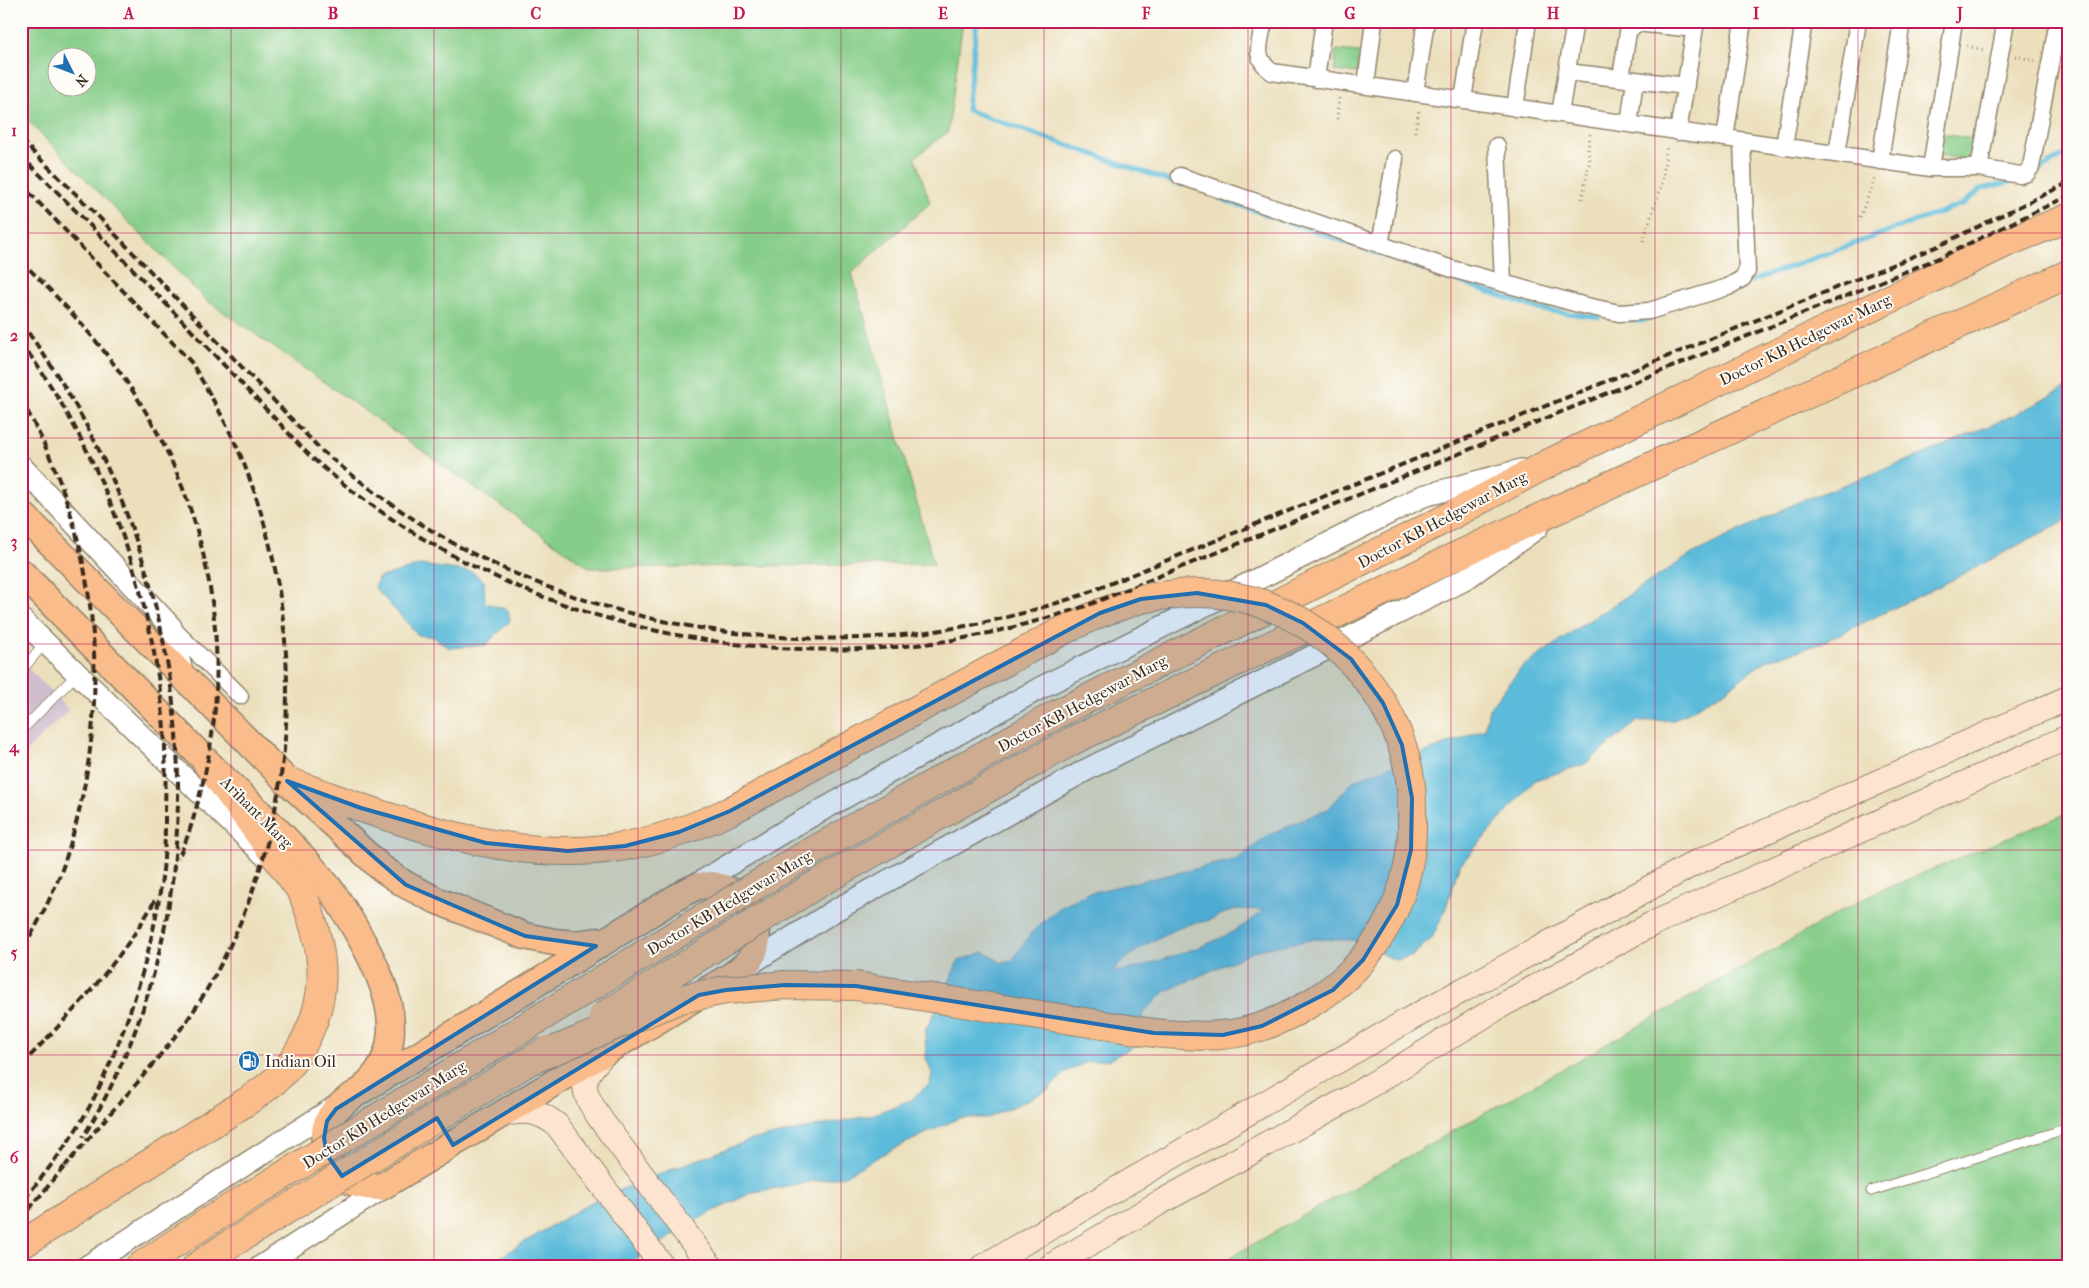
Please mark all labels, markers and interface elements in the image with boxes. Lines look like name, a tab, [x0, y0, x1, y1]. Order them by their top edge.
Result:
text: A	[123, 4, 135, 23]
text: B	[328, 4, 338, 23]
text: C	[531, 4, 542, 23]
text: D	[733, 4, 745, 23]
text: E	[938, 4, 948, 23]
text: F	[1141, 4, 1151, 23]
text: G	[1344, 4, 1356, 23]
text: H	[1547, 4, 1560, 23]
text: I	[1753, 4, 1760, 23]
text: J	[1955, 4, 1963, 24]
north arrow	[48, 48, 98, 98]
text: N	[71, 71, 91, 90]
text: 1	[11, 121, 17, 140]
street label: Doctor KB Hedgewar Marg	[1716, 289, 1895, 389]
text: 2	[10, 326, 18, 345]
street label: Doctor KB Hedgewar Marg	[1354, 466, 1530, 572]
text: 3	[11, 532, 17, 552]
street label: Doctor KB Hedgewar Marg	[994, 650, 1170, 756]
text: 4	[8, 737, 20, 757]
street label: Arihant Marg	[216, 772, 297, 853]
street label: Doctor KB Hedgewar Marg	[643, 845, 816, 959]
text: 5	[11, 943, 18, 962]
fuel station icon: Indian Oil	[237, 1049, 261, 1073]
place label: Indian Oil	[265, 1052, 336, 1071]
street label: Doctor KB Hedgewar Marg	[299, 1056, 470, 1173]
text: 6	[10, 1148, 19, 1167]

